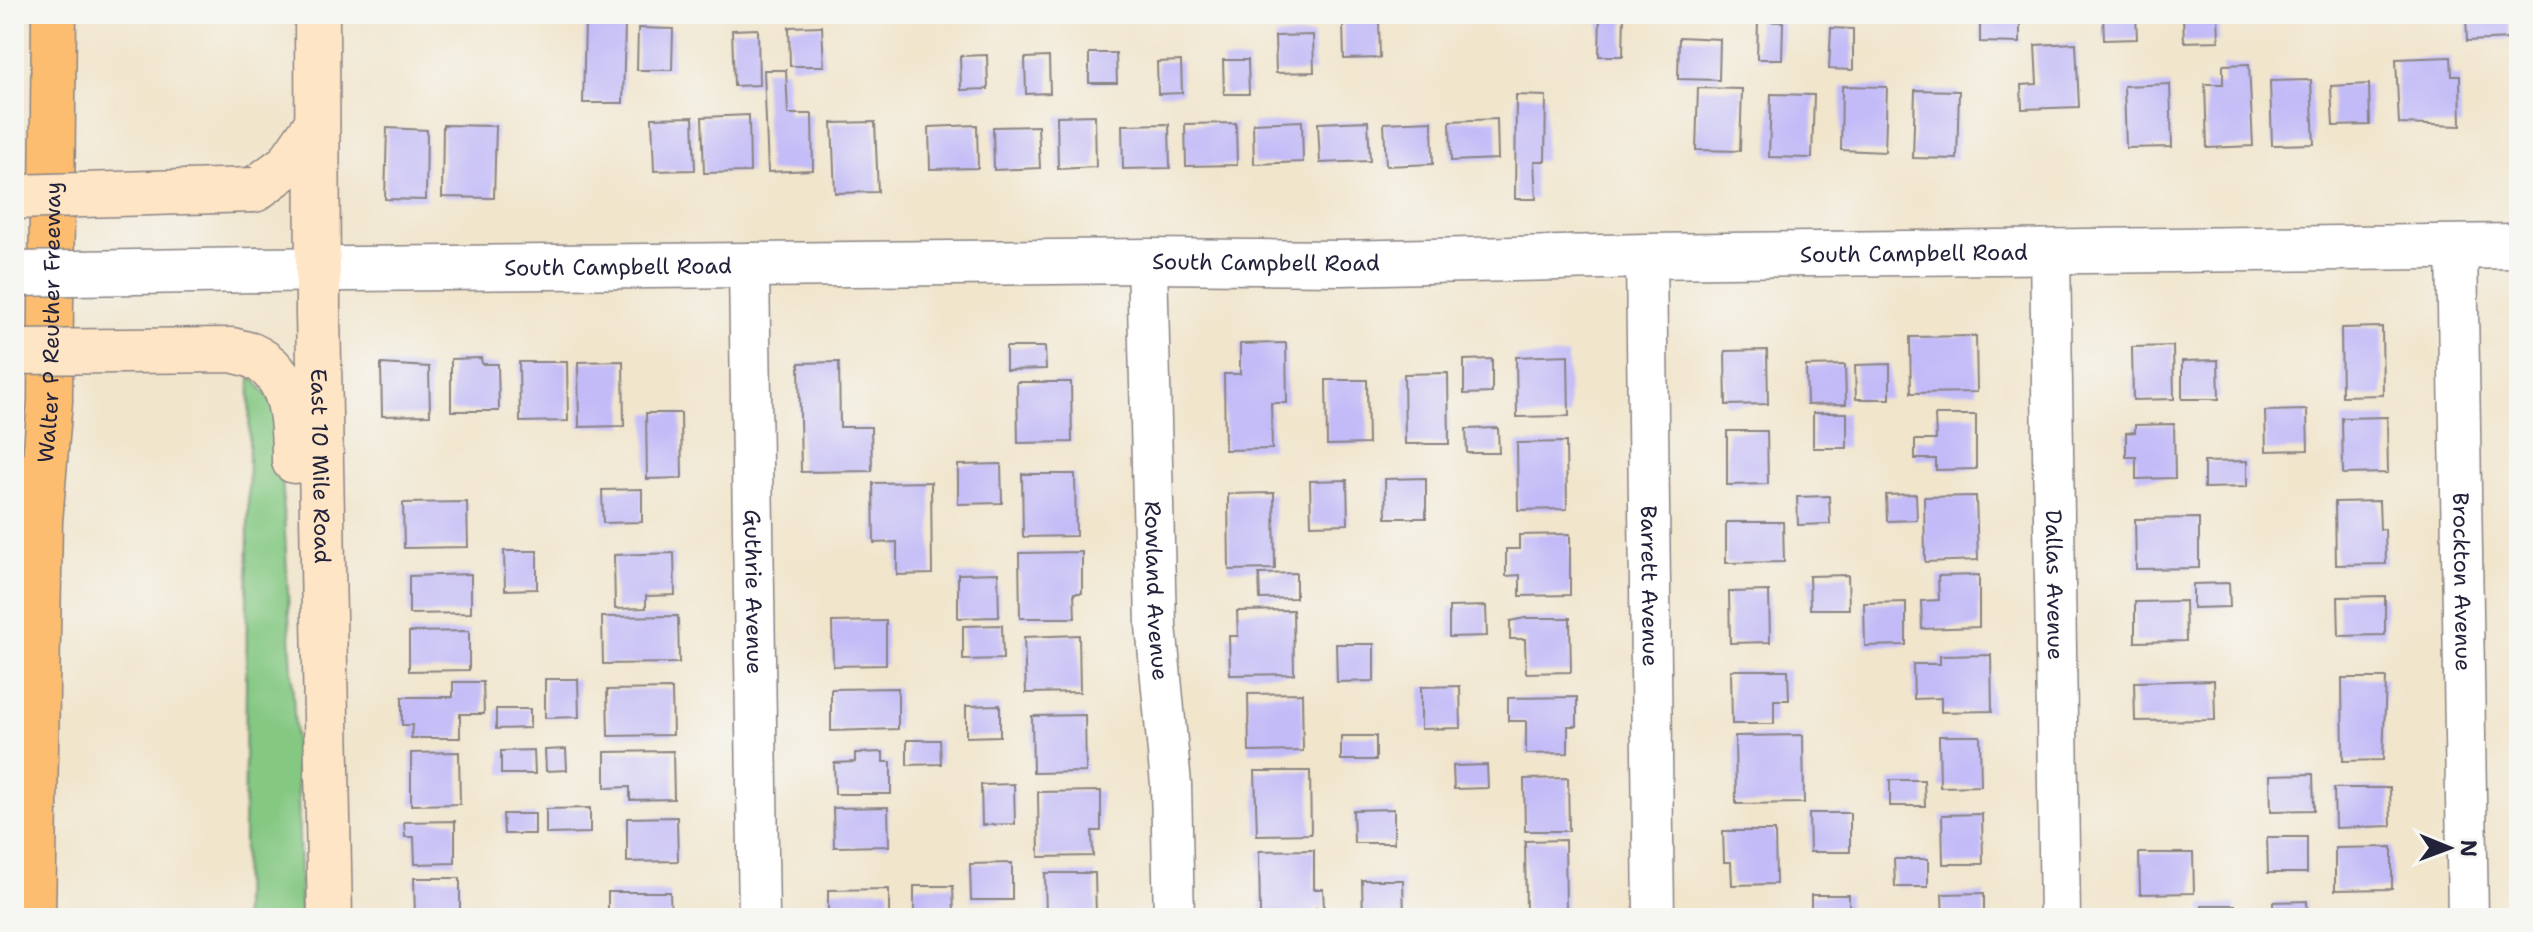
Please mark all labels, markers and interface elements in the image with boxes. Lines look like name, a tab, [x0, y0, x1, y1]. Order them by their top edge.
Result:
street label: Walter P Reuther Freeway	[30, 182, 67, 464]
street label: South Campbell Road	[1800, 237, 2028, 269]
street label: South Campbell Road	[1152, 247, 1380, 278]
street label: South Campbell Road	[504, 251, 732, 282]
street label: East 10 Mile Road	[305, 368, 337, 564]
street label: Brockton Avenue	[2447, 492, 2478, 672]
street label: Rowland Avenue	[1138, 501, 1176, 682]
street label: Barrett Avenue	[1635, 505, 1665, 667]
street label: Guthrie Avenue	[738, 509, 770, 675]
street label: Dallas Avenue	[2039, 510, 2071, 660]
north arrow	[2409, 808, 2489, 888]
text: N	[2454, 839, 2483, 857]

